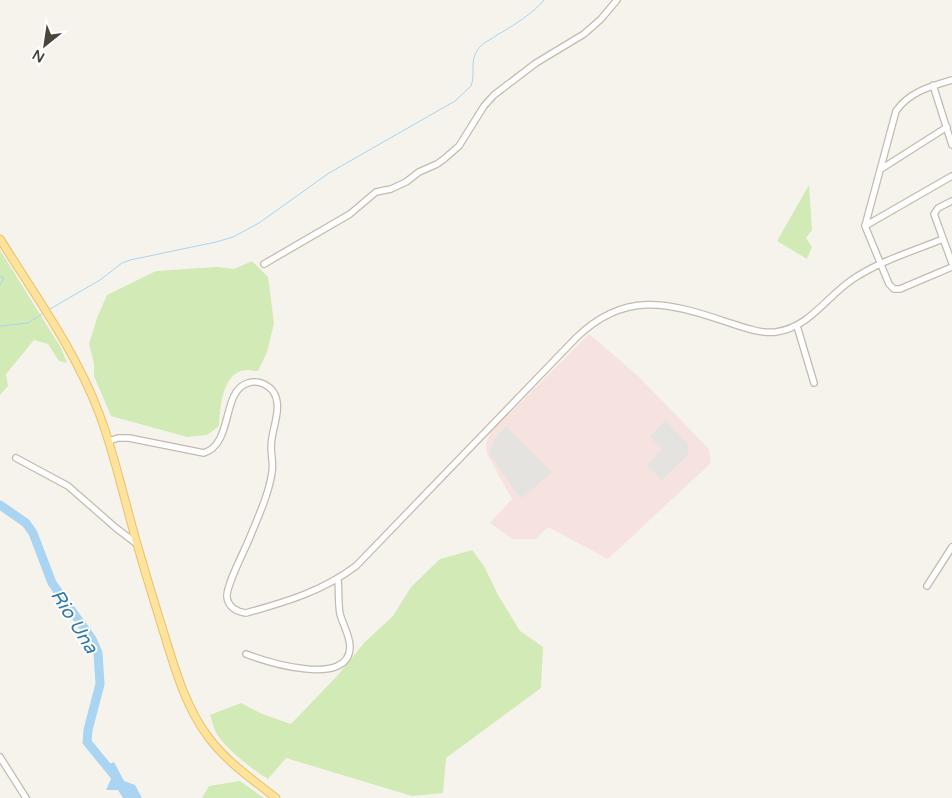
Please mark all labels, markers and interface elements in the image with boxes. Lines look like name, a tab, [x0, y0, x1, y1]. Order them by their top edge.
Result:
north arrow	[20, 20, 70, 70]
text: N	[30, 46, 48, 66]
water label: Rio Una	[46, 586, 103, 659]

